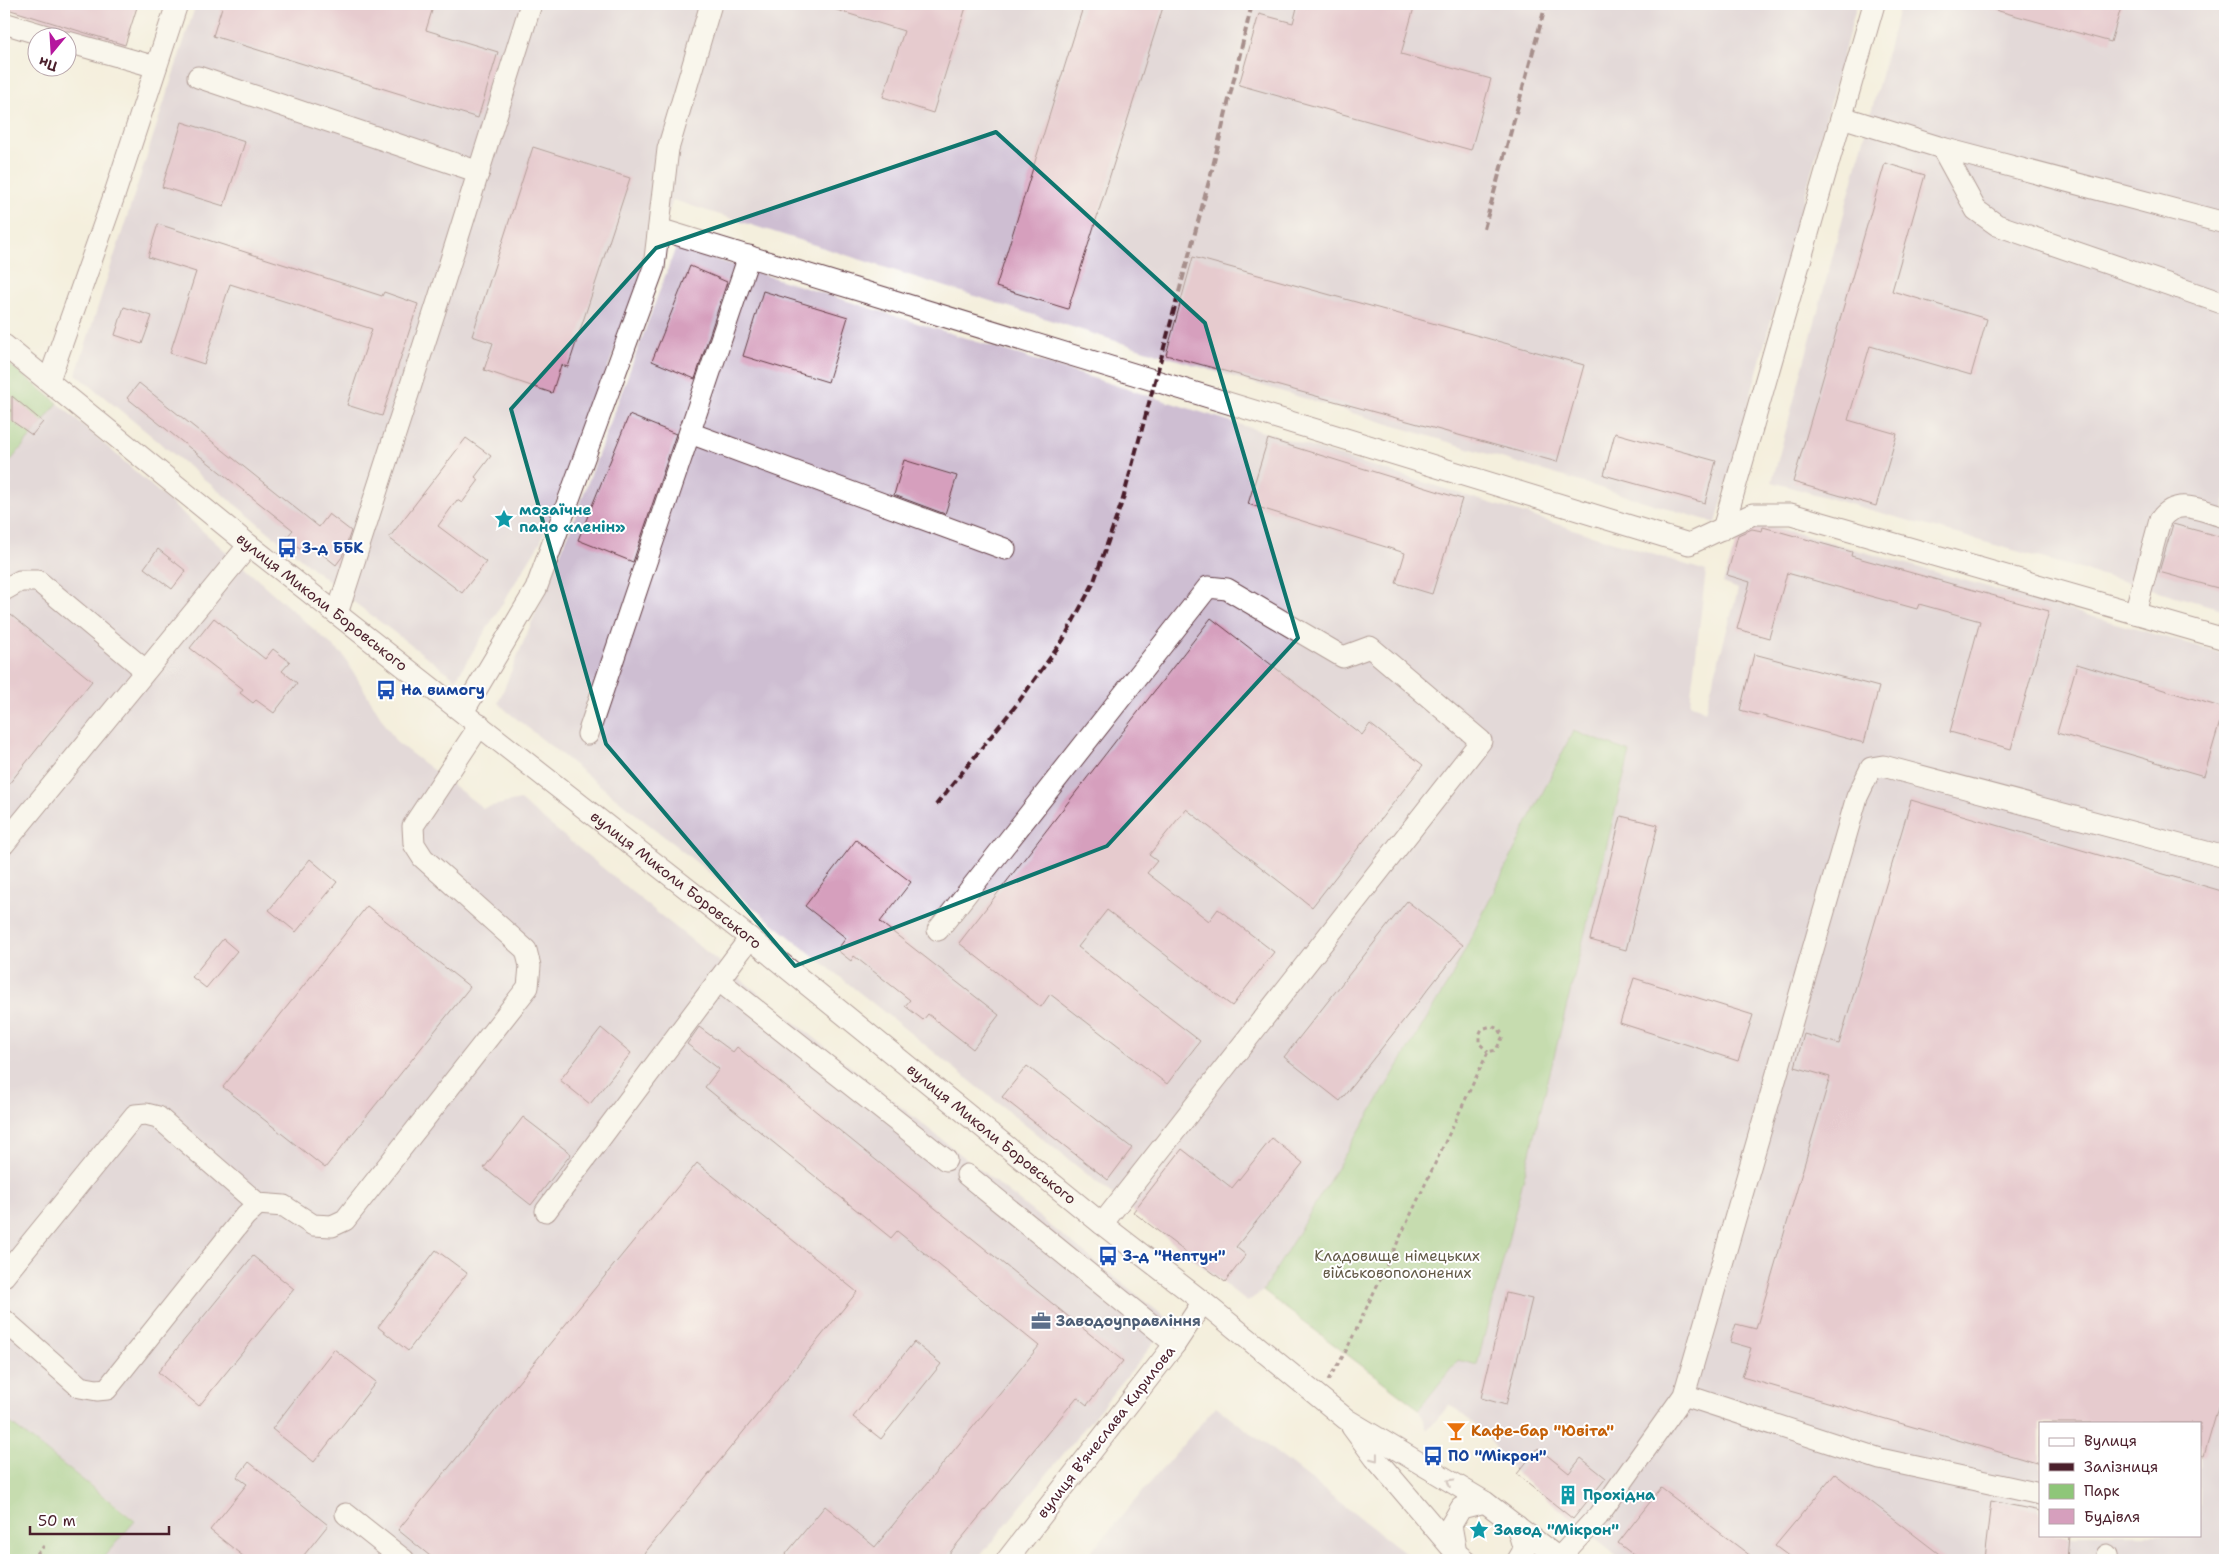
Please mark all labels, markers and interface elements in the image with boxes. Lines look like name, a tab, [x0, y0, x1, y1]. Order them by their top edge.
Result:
north arrow	[28, 28, 78, 78]
text: Пн	[36, 53, 60, 76]
place label: мозаїчне пано «ленін»	[519, 500, 625, 537]
place icon: мозаїчне пано «ленін»	[493, 508, 515, 530]
street label: вулиця Миколи Боровського	[232, 529, 412, 676]
bus stop icon: З-д ББК	[276, 537, 298, 559]
place label: З-д ББК	[302, 538, 364, 558]
bus stop icon: На вимогу	[375, 679, 397, 701]
place label: На вимогу	[401, 680, 485, 700]
street label: вулиця Миколи Боровського	[586, 806, 766, 954]
street label: вулиця Миколи Боровського	[903, 1059, 1080, 1209]
bus stop icon: З-д "Нептун"	[1097, 1245, 1119, 1267]
place label: З-д "Нептун"	[1123, 1246, 1226, 1266]
park label: Кладовище німецьких військовополонених	[1314, 1246, 1480, 1283]
office icon: Заводоуправління	[1030, 1310, 1052, 1332]
place label: Заводоуправління	[1056, 1311, 1201, 1331]
street label: вулиця Вʼячеслава Кирилова	[1032, 1341, 1180, 1522]
bar icon: Кафе-бар "Ювіта"	[1445, 1420, 1467, 1442]
place label: Кафе-бар "Ювіта"	[1471, 1421, 1614, 1441]
legend	[2039, 1422, 2202, 1536]
text: Вулиця	[2084, 1431, 2137, 1451]
bus stop icon: ПО "Мікрон"	[1422, 1445, 1444, 1467]
place label: ПО "Мікрон"	[1448, 1446, 1547, 1466]
one-way arrow	[1369, 1452, 1378, 1462]
text: Залізниця	[2084, 1457, 2158, 1477]
one-way arrow	[1447, 1478, 1456, 1488]
text: Парк	[2084, 1481, 2120, 1501]
building icon: Прохідна	[1557, 1484, 1579, 1506]
place label: Прохідна	[1583, 1485, 1656, 1505]
scale bar	[30, 1504, 169, 1536]
text: Будівля	[2084, 1507, 2140, 1527]
text: 50 m	[38, 1511, 76, 1531]
place icon: Завод "Мікрон"	[1468, 1519, 1490, 1541]
place label: Завод "Мікрон"	[1494, 1520, 1619, 1540]

